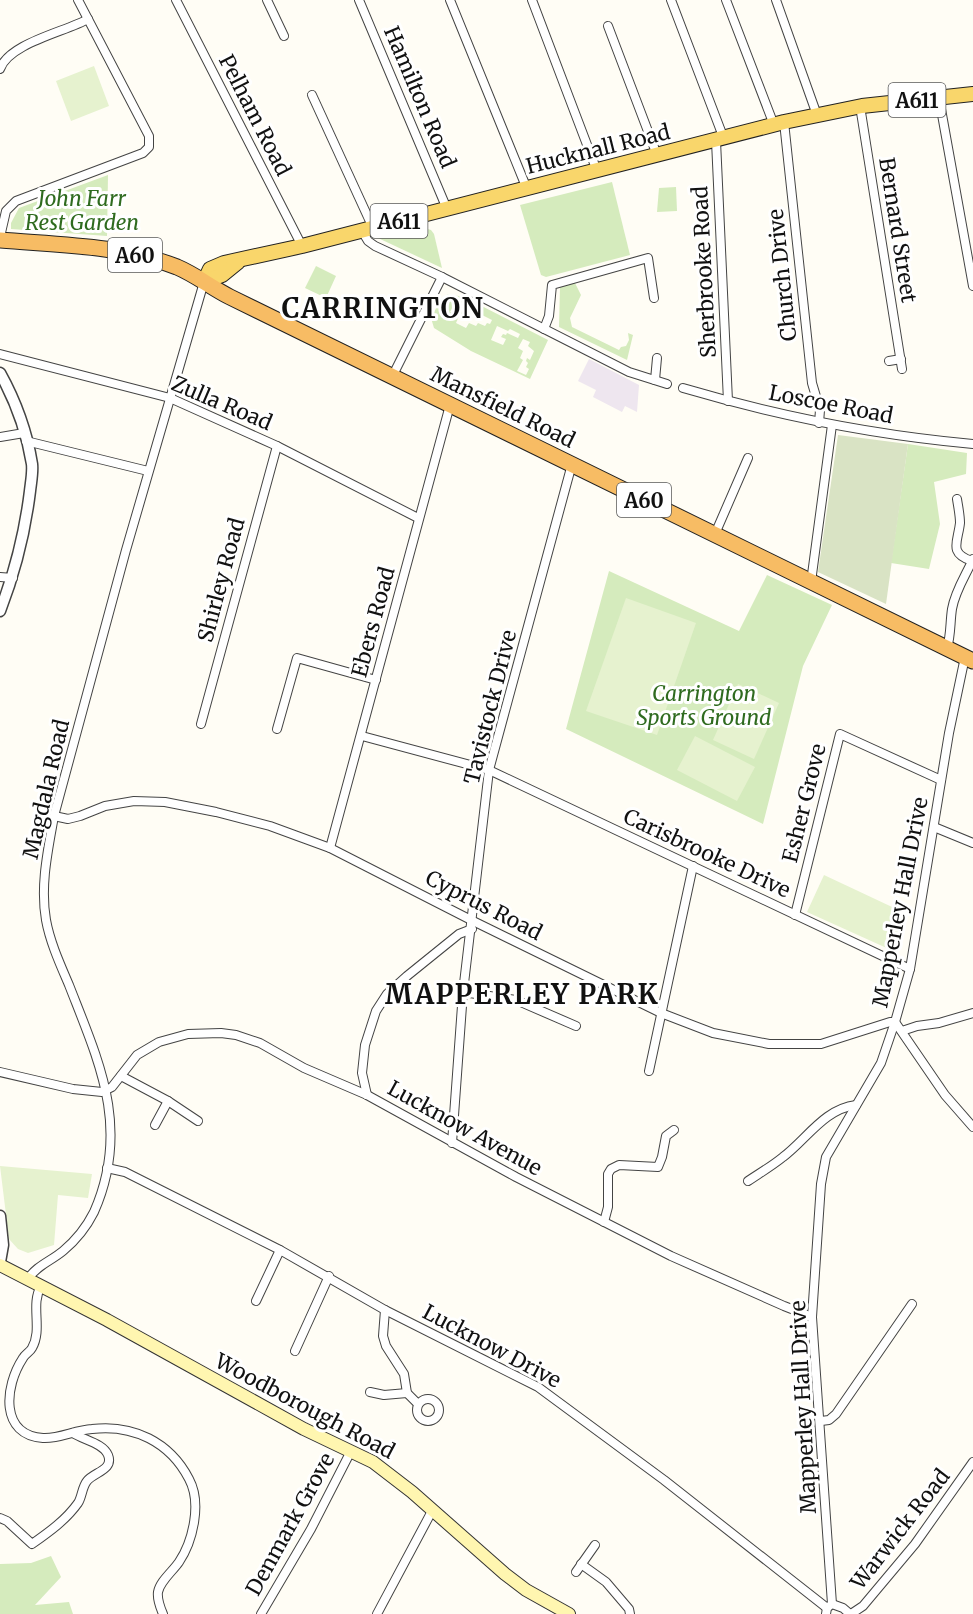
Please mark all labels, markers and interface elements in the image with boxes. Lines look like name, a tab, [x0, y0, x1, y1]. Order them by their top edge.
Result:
street label: Hamilton Road	[378, 22, 462, 172]
street label: Pelham Road	[213, 50, 297, 180]
road number: A611	[888, 83, 946, 117]
street label: Hucknall Road	[523, 118, 673, 180]
street label: Bernard Street	[873, 155, 923, 305]
park label: John Farr Rest Garden	[25, 185, 139, 236]
street label: Sherbrooke Road	[686, 185, 722, 359]
road number: A611	[370, 204, 428, 238]
street label: Church Drive	[762, 208, 802, 342]
road number: A60	[108, 238, 162, 272]
district label: CARRINGTON	[282, 291, 484, 325]
street label: Mansfield Road	[426, 360, 580, 454]
street label: Zulla Road	[168, 370, 277, 436]
street label: Loscoe Road	[767, 379, 896, 429]
road number: A60	[617, 483, 671, 517]
street label: Shirley Road	[191, 515, 251, 645]
street label: Ebers Road	[345, 564, 401, 680]
street label: Tavistock Drive	[458, 627, 522, 787]
park label: Carrington Sports Ground	[637, 680, 771, 731]
street label: Magdala Road	[17, 716, 75, 861]
street label: Esher Grove	[776, 741, 832, 865]
street label: Mapperley Hall Drive	[866, 795, 934, 1009]
street label: Carisbrooke Drive	[619, 803, 795, 904]
street label: Cyprus Road	[421, 864, 547, 946]
district label: MAPPERLEY PARK	[385, 977, 659, 1011]
street label: Lucknow Avenue	[383, 1074, 547, 1182]
street label: Lucknow Drive	[418, 1298, 566, 1394]
street label: Mapperley Hall Drive	[784, 1300, 822, 1514]
street label: Woodborough Road	[210, 1347, 400, 1465]
street label: Denmark Grove	[240, 1448, 340, 1600]
street label: Warwick Road	[844, 1463, 956, 1595]

